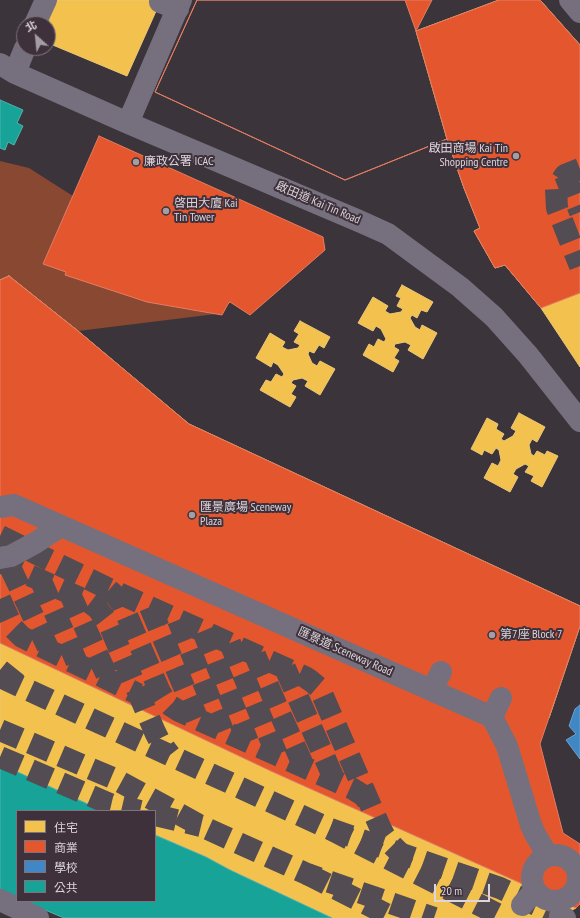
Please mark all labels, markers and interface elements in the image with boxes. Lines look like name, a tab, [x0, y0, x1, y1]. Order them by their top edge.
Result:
north arrow	[16, 16, 56, 56]
text: 北	[23, 17, 39, 35]
place label: 啟田商場 Kai Tin Shopping Centre	[429, 142, 508, 170]
marker: 啟田商場 Kai Tin Shopping Centre	[511, 151, 521, 161]
place label: 廉政公署 ICAC	[144, 155, 213, 169]
marker: 廉政公署 ICAC	[131, 157, 141, 167]
street label: 啟田道 Kai Tin Road	[274, 179, 362, 227]
place label: 啓田大廈 Kai Tin Tower	[174, 197, 238, 225]
marker: 啓田大廈 Kai Tin Tower	[161, 206, 171, 216]
place label: 匯景廣場 Sceneway Plaza	[200, 501, 291, 529]
marker: 匯景廣場 Sceneway Plaza	[187, 510, 197, 520]
street label: 匯景道 Sceneway Road	[295, 625, 395, 679]
place label: 第7座 Block 7	[500, 628, 562, 642]
marker: 第7座 Block 7	[487, 630, 497, 640]
legend	[16, 810, 156, 902]
text: 住宅	[54, 820, 78, 835]
text: 商業	[54, 840, 78, 855]
text: 學校	[54, 860, 78, 875]
scale bar	[436, 876, 492, 902]
text: 公共	[54, 880, 78, 895]
text: 20 m	[441, 883, 462, 898]

